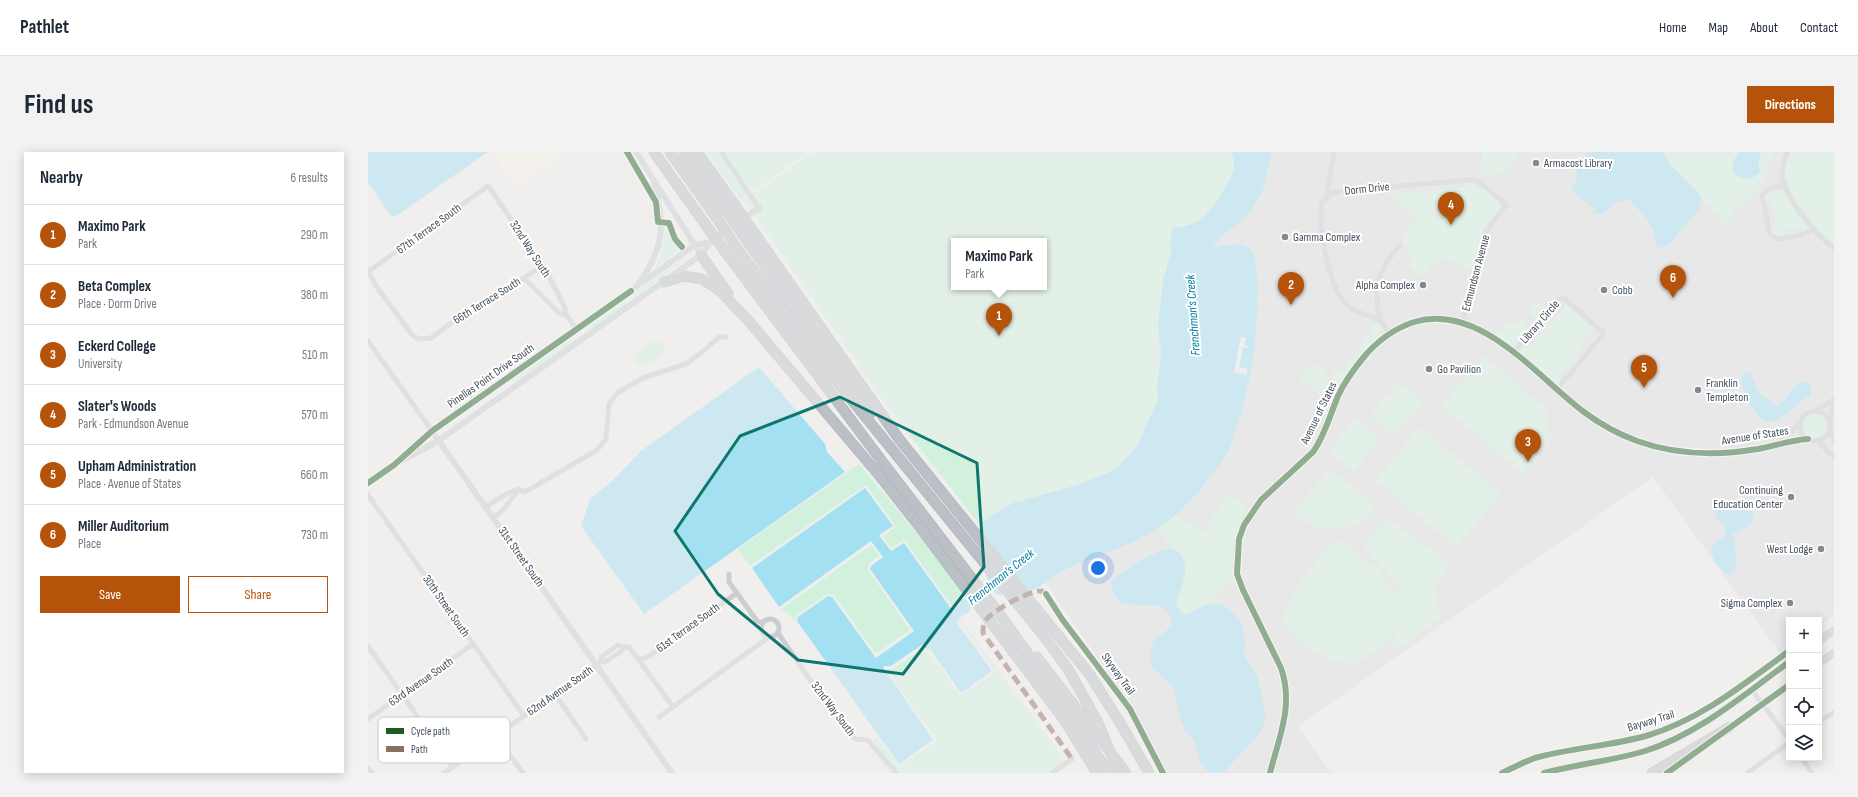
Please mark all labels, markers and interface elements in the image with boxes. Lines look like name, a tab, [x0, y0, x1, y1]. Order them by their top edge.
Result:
text: Pathlet	[20, 16, 69, 39]
text: Home	[1659, 19, 1687, 36]
text: Map	[1709, 19, 1728, 36]
text: About	[1750, 19, 1778, 36]
text: Contact	[1800, 19, 1838, 36]
button: Directions	[1747, 86, 1834, 123]
text: Find us	[24, 88, 93, 121]
place label: Armacost Library	[1543, 156, 1613, 171]
marker: Armacost Library	[1531, 158, 1541, 168]
text: Nearby	[40, 168, 83, 188]
text: 6 results	[290, 170, 328, 186]
street label: Dorm Drive	[1344, 179, 1390, 199]
pin: 4	[1438, 192, 1464, 225]
street label: 67th Terrace South	[394, 200, 464, 258]
text: Maximo Park	[78, 217, 145, 236]
street label: 32nd Way South	[506, 218, 554, 280]
text: 1	[50, 227, 56, 243]
text: 290 m	[301, 227, 328, 243]
place label: Gamma Complex	[1293, 230, 1361, 245]
marker: Gamma Complex	[1280, 232, 1290, 242]
street label: Edmundson Avenue	[1459, 233, 1493, 313]
text: Park	[78, 236, 97, 252]
popup	[951, 238, 1047, 290]
text: Maximo Park	[965, 247, 1033, 266]
pin: 6	[1660, 265, 1686, 298]
text: Park	[965, 266, 984, 282]
pin: 2	[1278, 272, 1304, 305]
water label: Frenchman's Creek	[1182, 273, 1204, 356]
street label: 66th Terrace South	[450, 274, 524, 328]
text: Beta Complex	[78, 277, 151, 296]
place label: Alpha Complex	[1355, 278, 1415, 293]
marker: Alpha Complex	[1418, 280, 1428, 290]
place label: Cobb	[1612, 283, 1633, 298]
marker: Cobb	[1599, 285, 1609, 295]
text: 2	[50, 287, 56, 303]
text: 380 m	[301, 287, 328, 303]
text: Place · Dorm Drive	[78, 296, 157, 312]
street label: Library Circle	[1517, 297, 1563, 347]
pin: 1	[986, 303, 1012, 336]
text: Eckerd College	[78, 337, 156, 356]
street label: Pinellas Point Drive South	[445, 340, 537, 412]
text: 3	[50, 347, 56, 363]
text: 510 m	[302, 347, 328, 363]
pin: 5	[1631, 355, 1657, 388]
text: University	[78, 356, 122, 372]
place label: Go Pavilion	[1437, 362, 1481, 377]
marker: Go Pavilion	[1424, 364, 1434, 374]
place label: Franklin Templeton	[1706, 376, 1748, 405]
street label: Avenue of States	[1297, 379, 1341, 448]
marker: Franklin Templeton	[1693, 385, 1703, 395]
text: Slater's Woods	[78, 397, 156, 416]
text: 4	[50, 407, 56, 423]
text: 570 m	[301, 407, 328, 423]
text: Park · Edmundson Avenue	[78, 416, 189, 432]
street label: Avenue of States	[1719, 423, 1790, 449]
pin: 3	[1515, 429, 1541, 462]
text: Upham Administration	[78, 457, 196, 476]
text: 5	[50, 467, 56, 483]
text: 660 m	[300, 467, 328, 483]
text: Place · Avenue of States	[78, 476, 181, 492]
place label: Continuing Education Center	[1713, 483, 1784, 512]
marker: Continuing Education Center	[1786, 492, 1796, 502]
text: Miller Auditorium	[78, 517, 169, 536]
street label: 31st Street South	[495, 524, 547, 590]
text: 6	[50, 527, 56, 543]
text: 730 m	[301, 527, 328, 543]
text: Place	[78, 536, 101, 552]
place label: West Lodge	[1767, 542, 1813, 557]
marker: West Lodge	[1816, 544, 1826, 554]
water label: Frenchman's Creek	[964, 545, 1038, 609]
your location	[1088, 558, 1108, 578]
street label: 30th Street South	[419, 572, 473, 640]
button: Save	[40, 576, 180, 613]
button: Share	[188, 576, 328, 613]
place label: Sigma Complex	[1721, 596, 1782, 611]
marker: Sigma Complex	[1785, 598, 1795, 608]
street label: 61st Terrace South	[653, 600, 723, 656]
map controls	[1786, 617, 1822, 761]
button: +	[1786, 617, 1822, 653]
street label: Skyway Trail	[1098, 650, 1138, 698]
button: −	[1786, 653, 1822, 689]
street label: 63rd Avenue South	[386, 654, 456, 710]
street label: 62nd Avenue South	[524, 663, 596, 719]
street label: 32nd Way South	[808, 679, 858, 739]
button: locate	[1786, 689, 1822, 725]
street label: Bayway Trail	[1626, 707, 1676, 735]
legend	[378, 717, 510, 763]
text: Cycle path	[411, 725, 450, 738]
button: layers	[1786, 725, 1822, 761]
text: Path	[411, 743, 428, 756]

